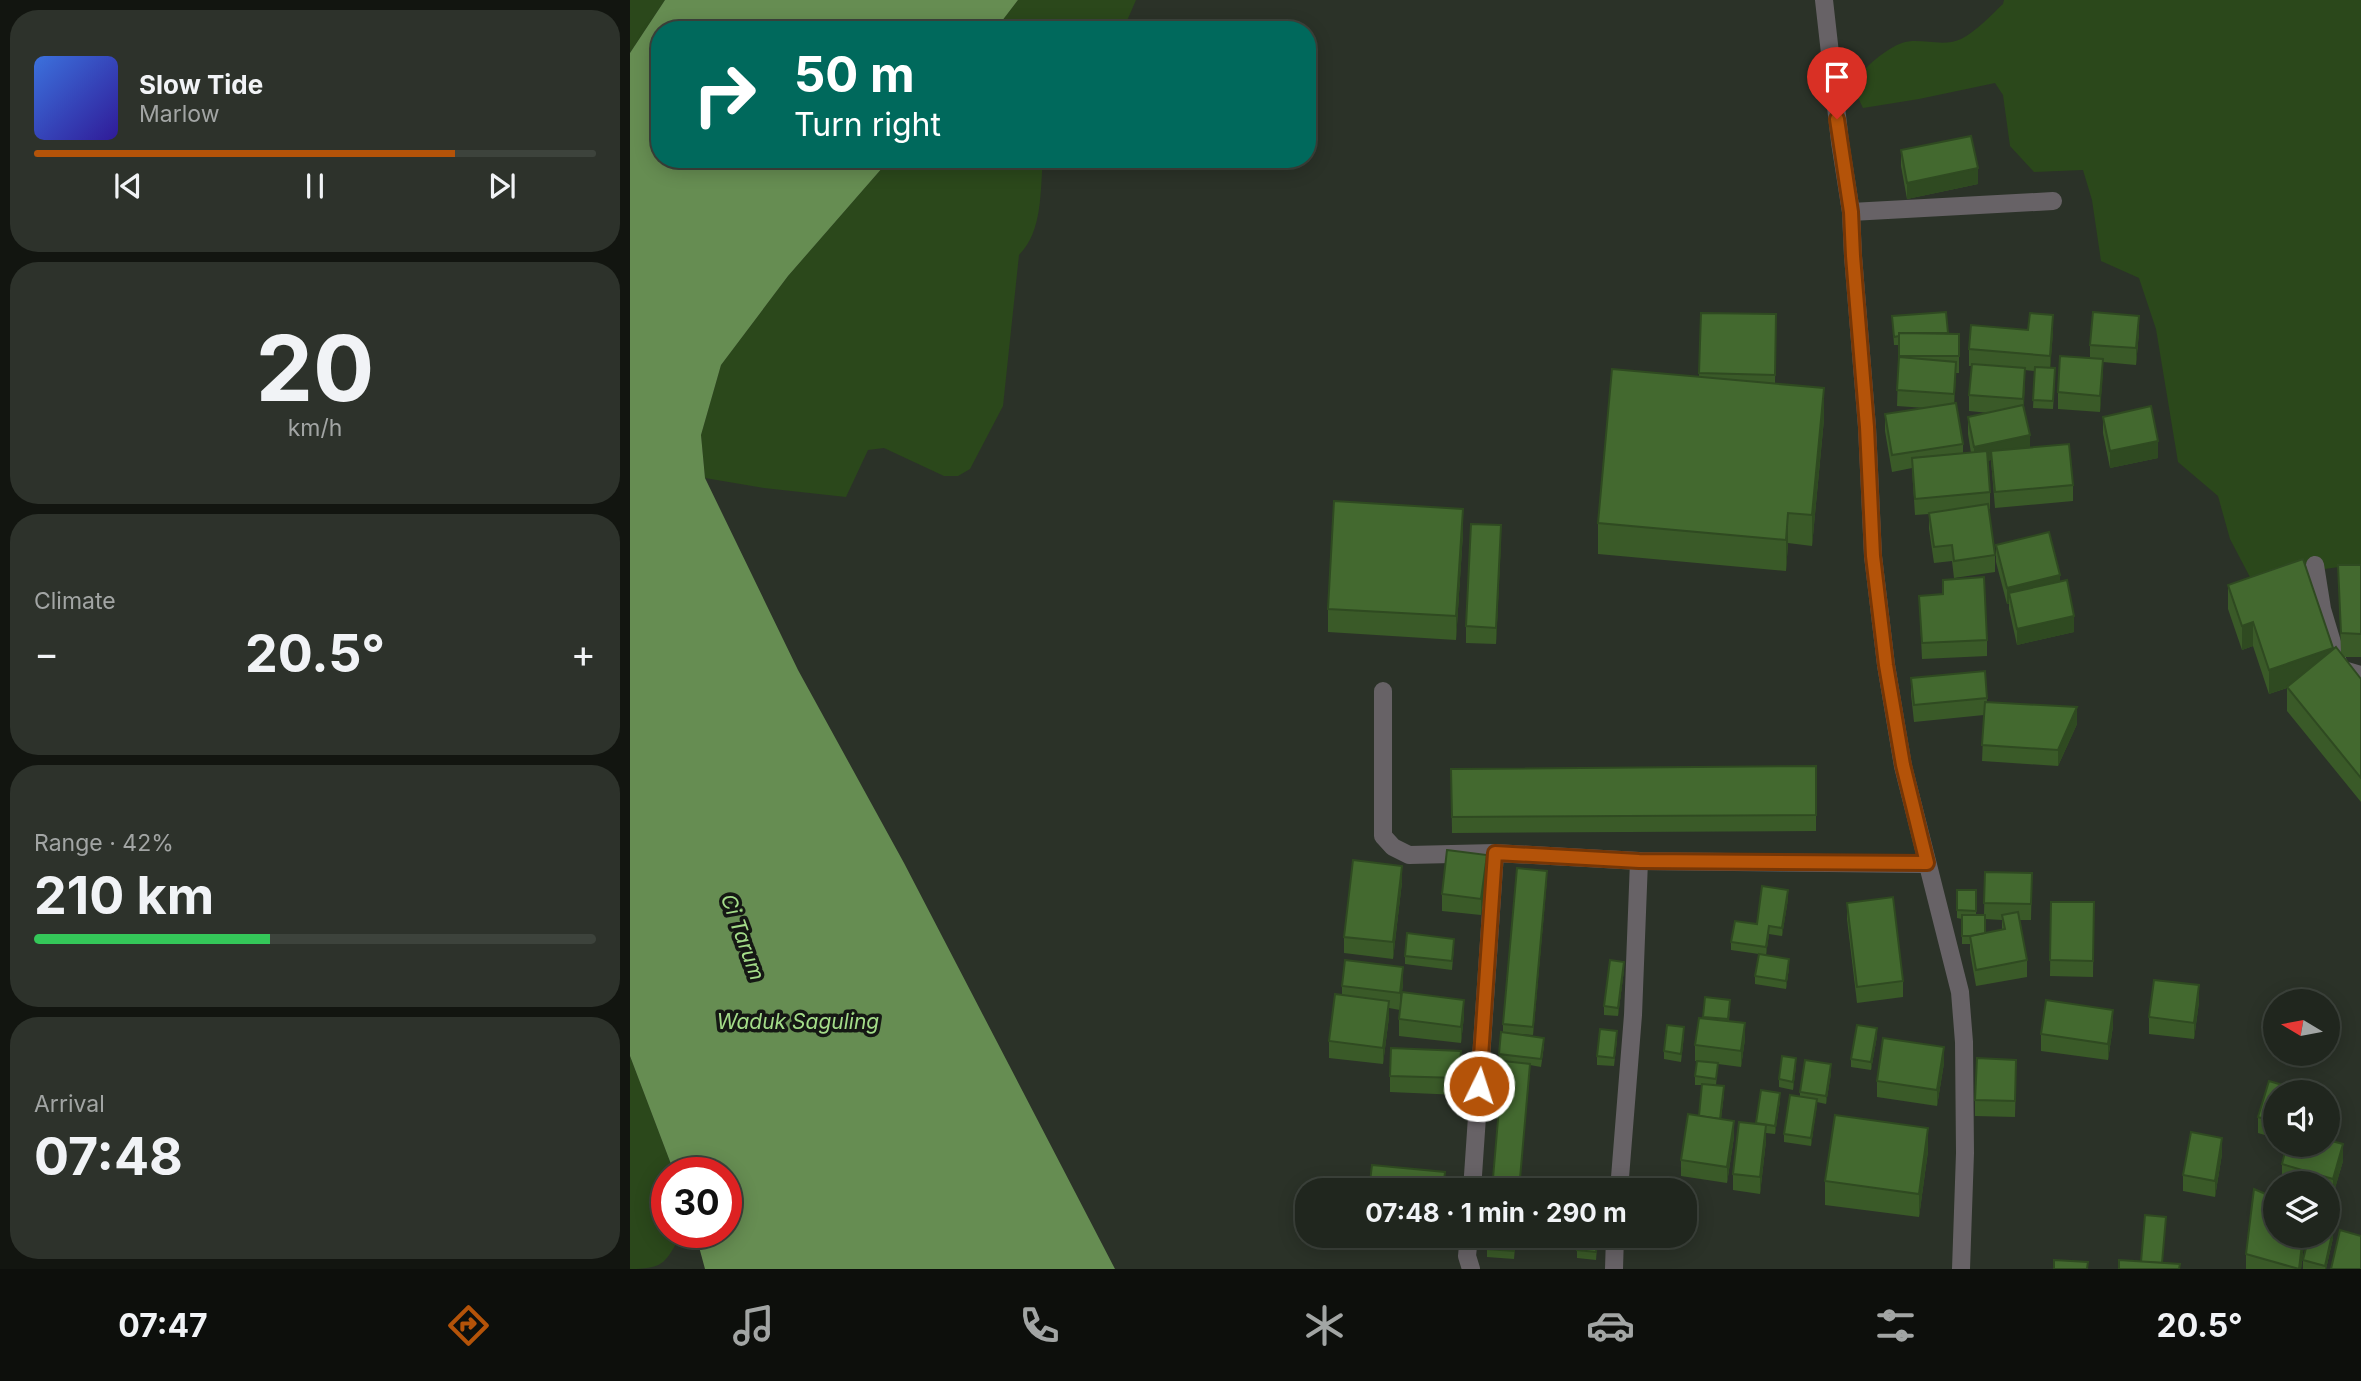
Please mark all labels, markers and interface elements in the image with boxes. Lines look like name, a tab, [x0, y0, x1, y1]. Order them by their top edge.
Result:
text: 50 m	[794, 45, 915, 104]
pin	[1807, 47, 1867, 119]
icon: right	[679, 49, 770, 140]
icon: arrive	[1818, 58, 1856, 96]
text: Slow Tide	[139, 69, 263, 100]
text: Marlow	[139, 100, 219, 128]
text: Turn right	[794, 105, 941, 144]
icon: previous	[109, 167, 147, 205]
icon: pause	[296, 167, 334, 205]
icon: next	[483, 167, 521, 205]
text: 20	[256, 313, 374, 423]
text: km/h	[288, 414, 342, 442]
text: Climate	[34, 587, 116, 615]
text: 20.5°	[245, 622, 385, 685]
text: −	[34, 630, 59, 676]
text: +	[571, 630, 596, 676]
text: Range · 42%	[34, 829, 174, 857]
text: 210 km	[34, 864, 214, 927]
water label: Ci Tarum	[716, 890, 770, 984]
north arrow	[2263, 989, 2340, 1066]
map controls	[2263, 989, 2340, 1248]
water label: Waduk Saguling	[717, 1009, 879, 1034]
position arrow	[1442, 1049, 1516, 1123]
button: sound	[2263, 1080, 2340, 1157]
text: Arrival	[34, 1090, 105, 1118]
text: 07:48	[34, 1125, 183, 1188]
speed limit sign: 30	[651, 1157, 742, 1248]
button: layers	[2263, 1171, 2340, 1248]
text: 07:48 · 1 min · 290 m	[1365, 1197, 1627, 1228]
icon: directions	[444, 1301, 493, 1350]
icon: music	[729, 1301, 778, 1350]
icon: phone	[1015, 1301, 1064, 1350]
icon: climate	[1300, 1301, 1349, 1350]
icon: car	[1586, 1301, 1635, 1350]
icon: filters	[1871, 1301, 1920, 1350]
text: 07:47	[118, 1306, 208, 1345]
text: 20.5°	[2156, 1306, 2243, 1345]

